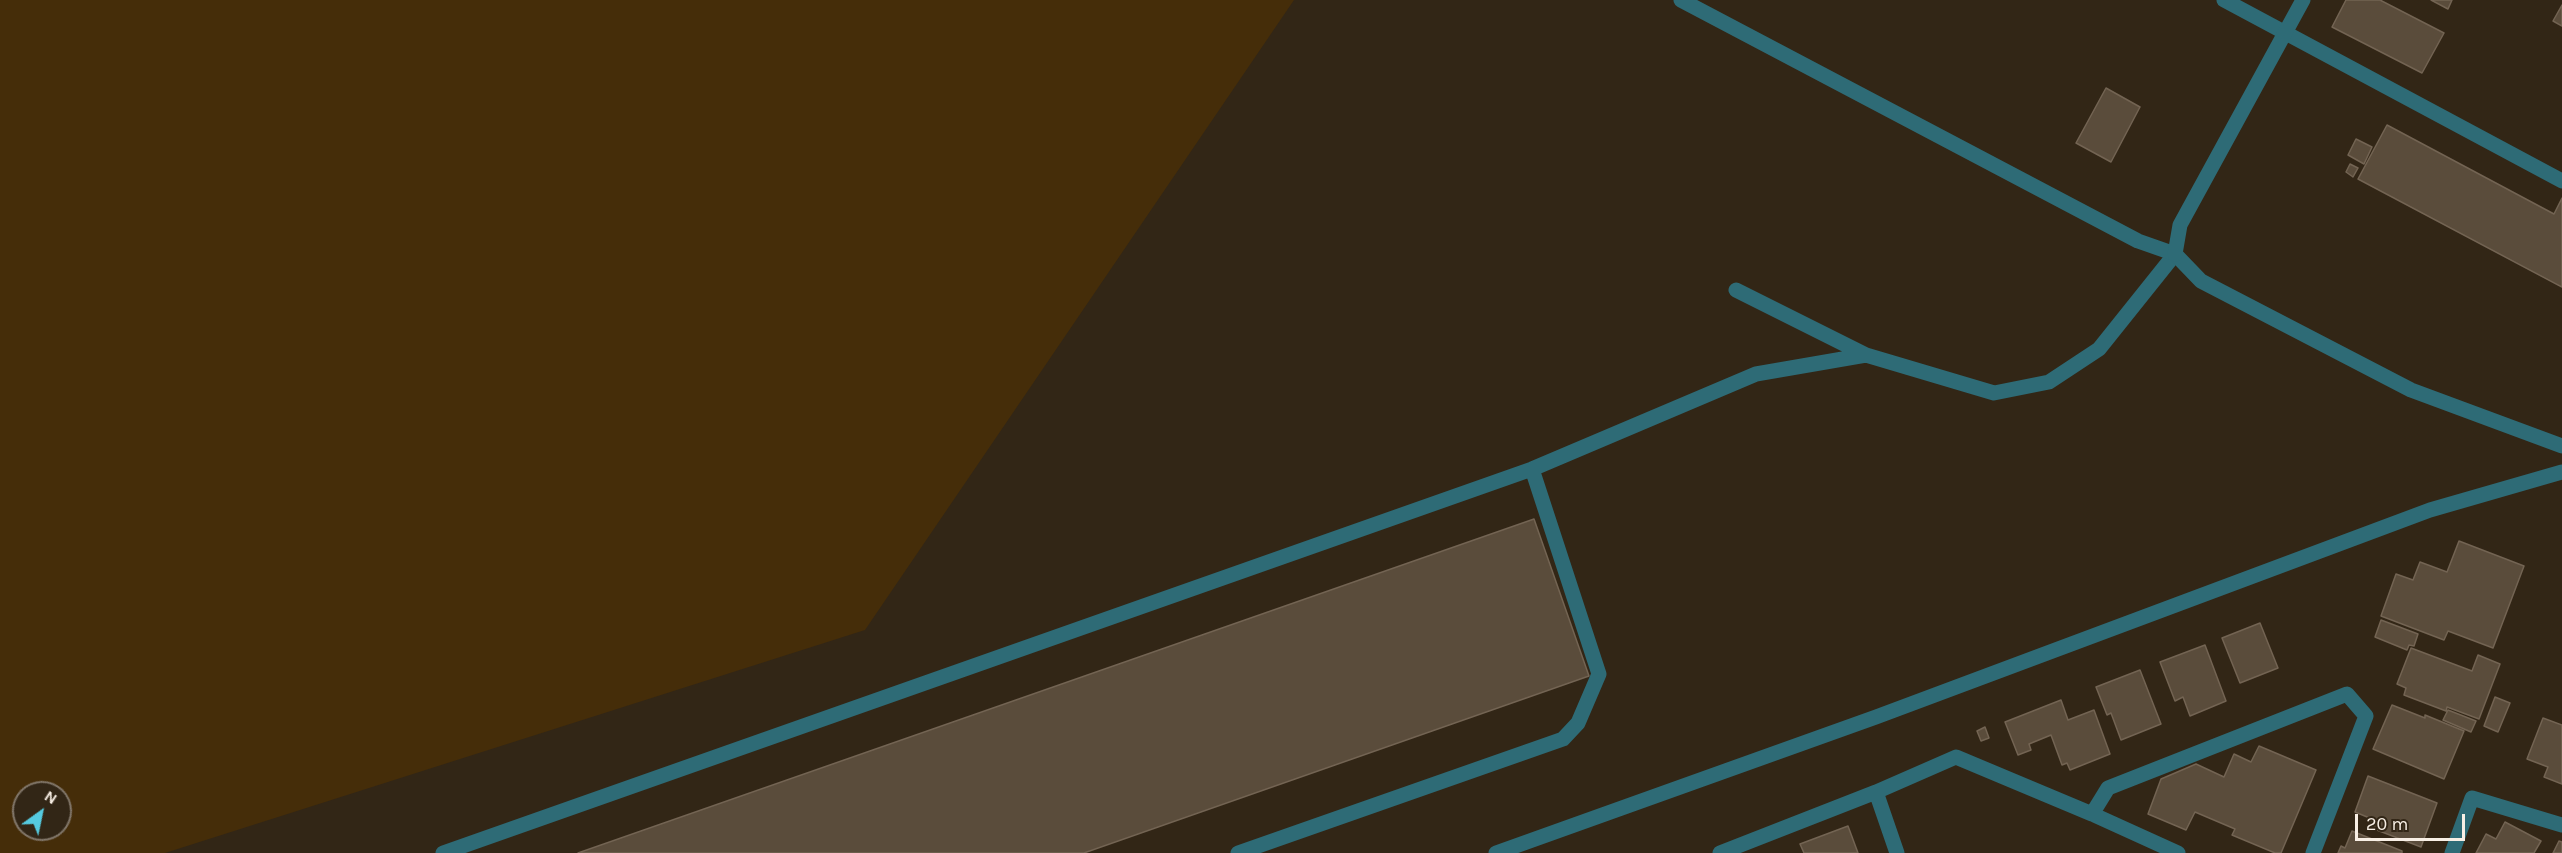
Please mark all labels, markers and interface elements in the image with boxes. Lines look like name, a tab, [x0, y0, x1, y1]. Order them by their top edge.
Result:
north arrow	[12, 781, 72, 841]
text: N	[41, 786, 61, 808]
scale bar	[2358, 802, 2468, 840]
text: 20 m	[2366, 813, 2408, 835]

